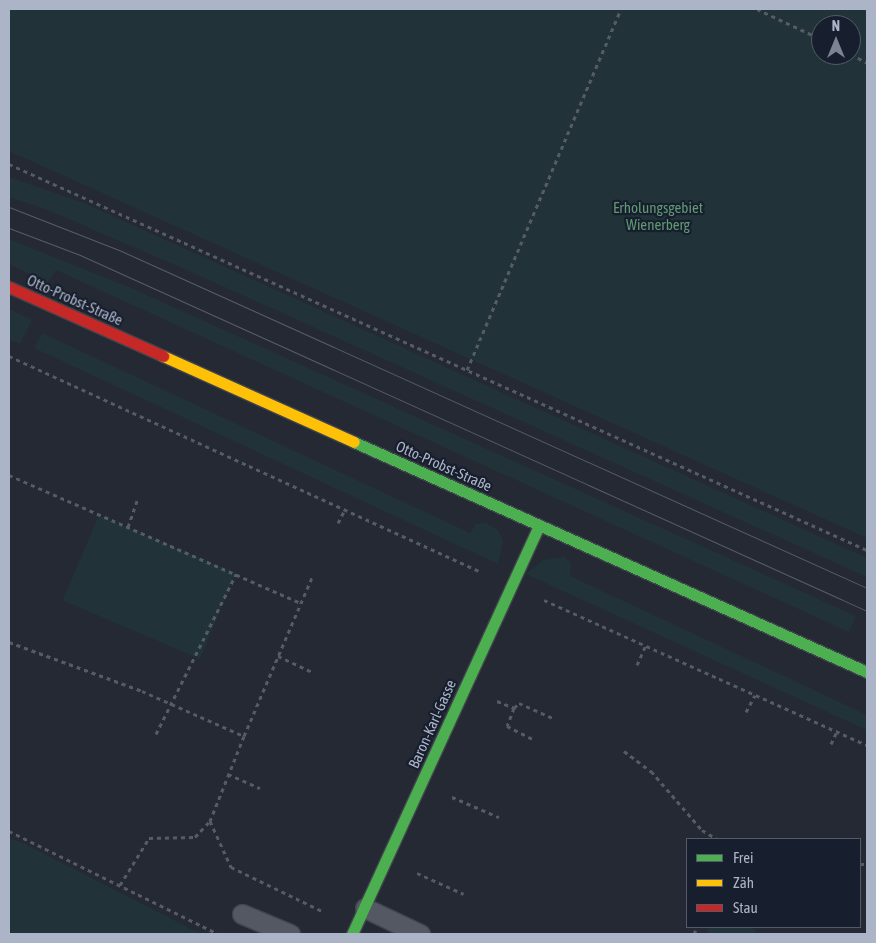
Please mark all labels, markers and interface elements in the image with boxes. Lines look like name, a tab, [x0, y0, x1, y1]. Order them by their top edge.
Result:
north arrow	[811, 15, 861, 65]
text: N	[832, 18, 840, 34]
park label: Erholungsgebiet Wienerberg	[613, 198, 703, 233]
street label: Otto-Probst-Straße	[24, 271, 126, 329]
street label: Otto-Probst-Straße	[393, 437, 495, 495]
street label: Baron-Karl-Gasse	[404, 677, 460, 771]
legend	[686, 838, 861, 928]
text: Frei	[733, 849, 753, 866]
text: Zäh	[733, 874, 754, 891]
text: Stau	[733, 899, 758, 916]

